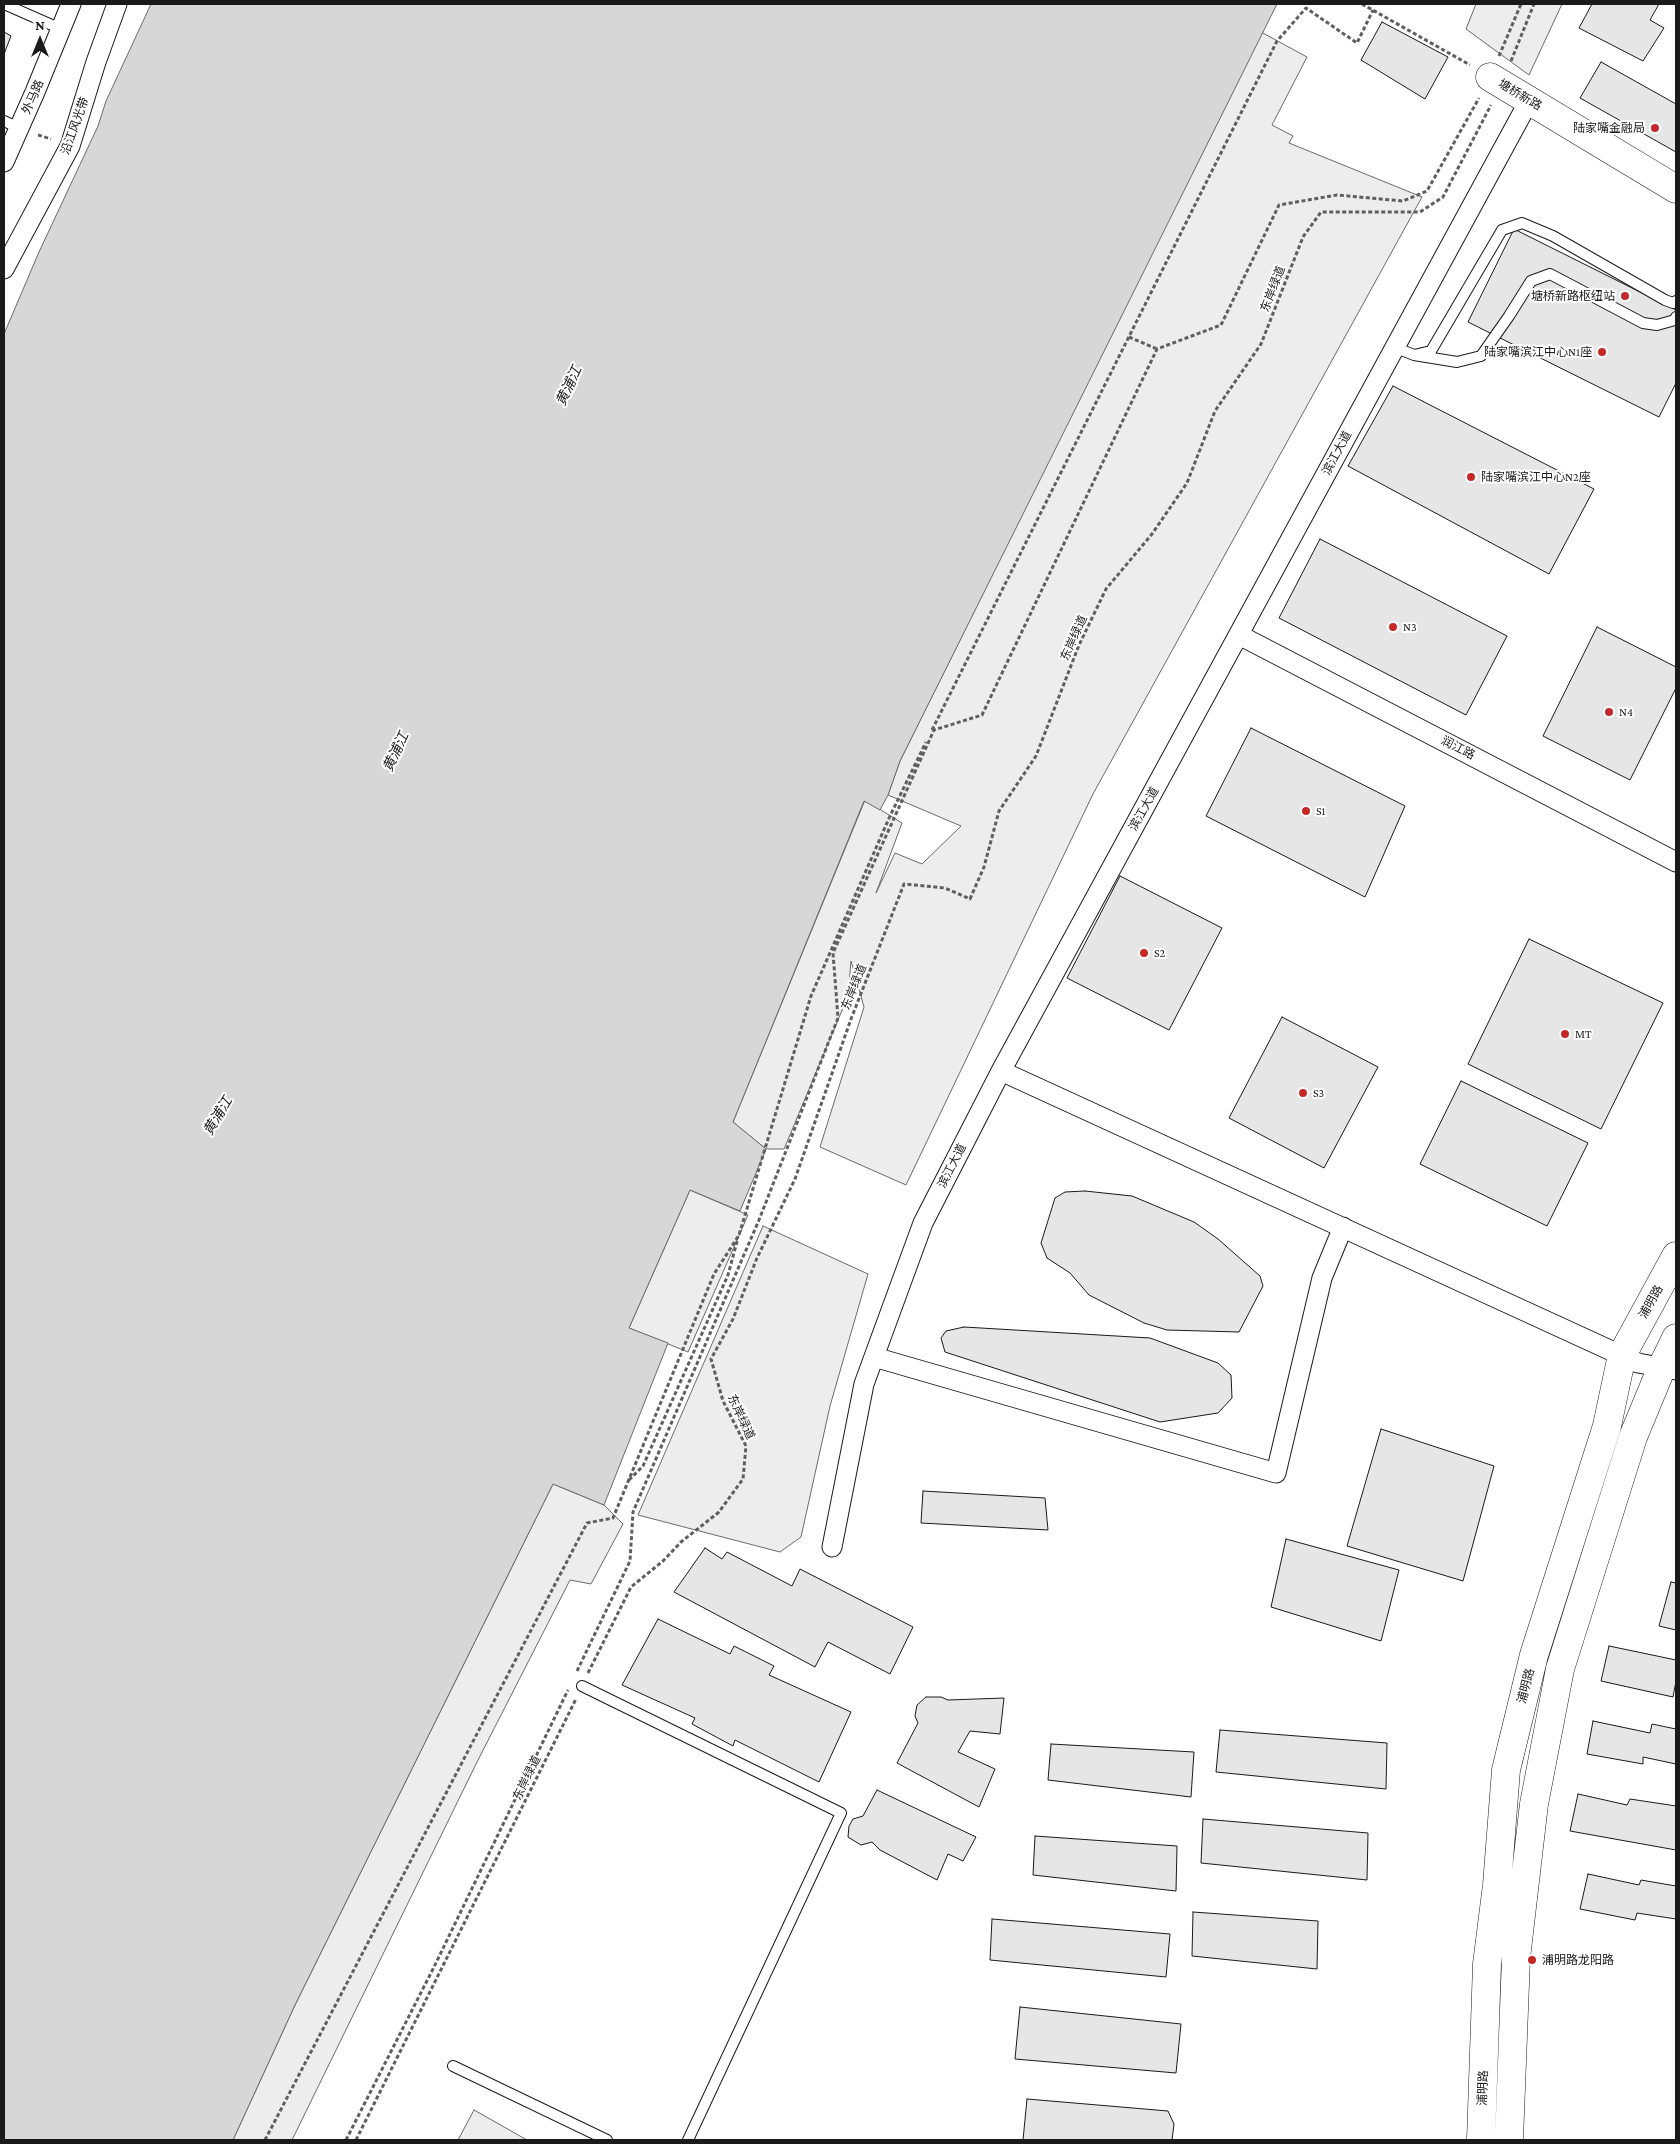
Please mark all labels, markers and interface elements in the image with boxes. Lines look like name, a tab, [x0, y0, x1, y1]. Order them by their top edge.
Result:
north arrow	[15, 15, 65, 65]
text: N	[35, 17, 45, 33]
street label: 塘桥新路	[1496, 76, 1544, 114]
street label: 外马路	[19, 78, 47, 116]
street label: 沿江风光带	[58, 95, 92, 157]
place label: 陆家嘴金融局	[1573, 121, 1645, 135]
marker: 陆家嘴金融局	[1649, 122, 1661, 134]
street label: 东岸绿道	[1258, 264, 1288, 314]
place label: 塘桥新路枢纽站	[1531, 289, 1615, 303]
marker: 塘桥新路枢纽站	[1619, 290, 1631, 302]
place label: 陆家嘴滨江中心N1座	[1484, 345, 1592, 359]
marker: 陆家嘴滨江中心N1座	[1596, 346, 1608, 358]
water label: 黄浦江	[553, 363, 585, 409]
street label: 滨江大道	[1319, 428, 1355, 478]
place label: 陆家嘴滨江中心N2座	[1481, 470, 1591, 484]
marker: 陆家嘴滨江中心N2座	[1465, 471, 1477, 483]
street label: 东岸绿道	[1058, 613, 1090, 663]
place label: N3	[1403, 620, 1417, 634]
marker: N3	[1387, 621, 1399, 633]
place label: N4	[1619, 705, 1633, 719]
marker: N4	[1603, 706, 1615, 718]
water label: 黄浦江	[380, 729, 412, 775]
street label: 润江路	[1439, 733, 1477, 763]
street label: 滨江大道	[1126, 785, 1162, 833]
place label: S1	[1316, 804, 1326, 818]
marker: S1	[1300, 805, 1312, 817]
place label: S2	[1154, 946, 1165, 960]
marker: S2	[1138, 947, 1150, 959]
street label: 东岸绿道	[838, 962, 870, 1012]
place label: MT	[1575, 1027, 1591, 1041]
marker: MT	[1559, 1028, 1571, 1040]
place label: S3	[1313, 1086, 1324, 1100]
marker: S3	[1297, 1087, 1309, 1099]
water label: 黄浦江	[200, 1094, 236, 1138]
street label: 滨江大道	[935, 1141, 969, 1191]
street label: 浦明路	[1636, 1283, 1666, 1321]
street label: 东岸绿道	[724, 1392, 758, 1442]
street label: 浦明路	[1514, 1667, 1538, 1705]
street label: 东岸绿道	[510, 1753, 544, 1803]
place label: 浦明路龙阳路	[1542, 1953, 1614, 1967]
marker: 浦明路龙阳路	[1526, 1954, 1538, 1966]
street label: 浦明路	[1475, 2070, 1491, 2106]

